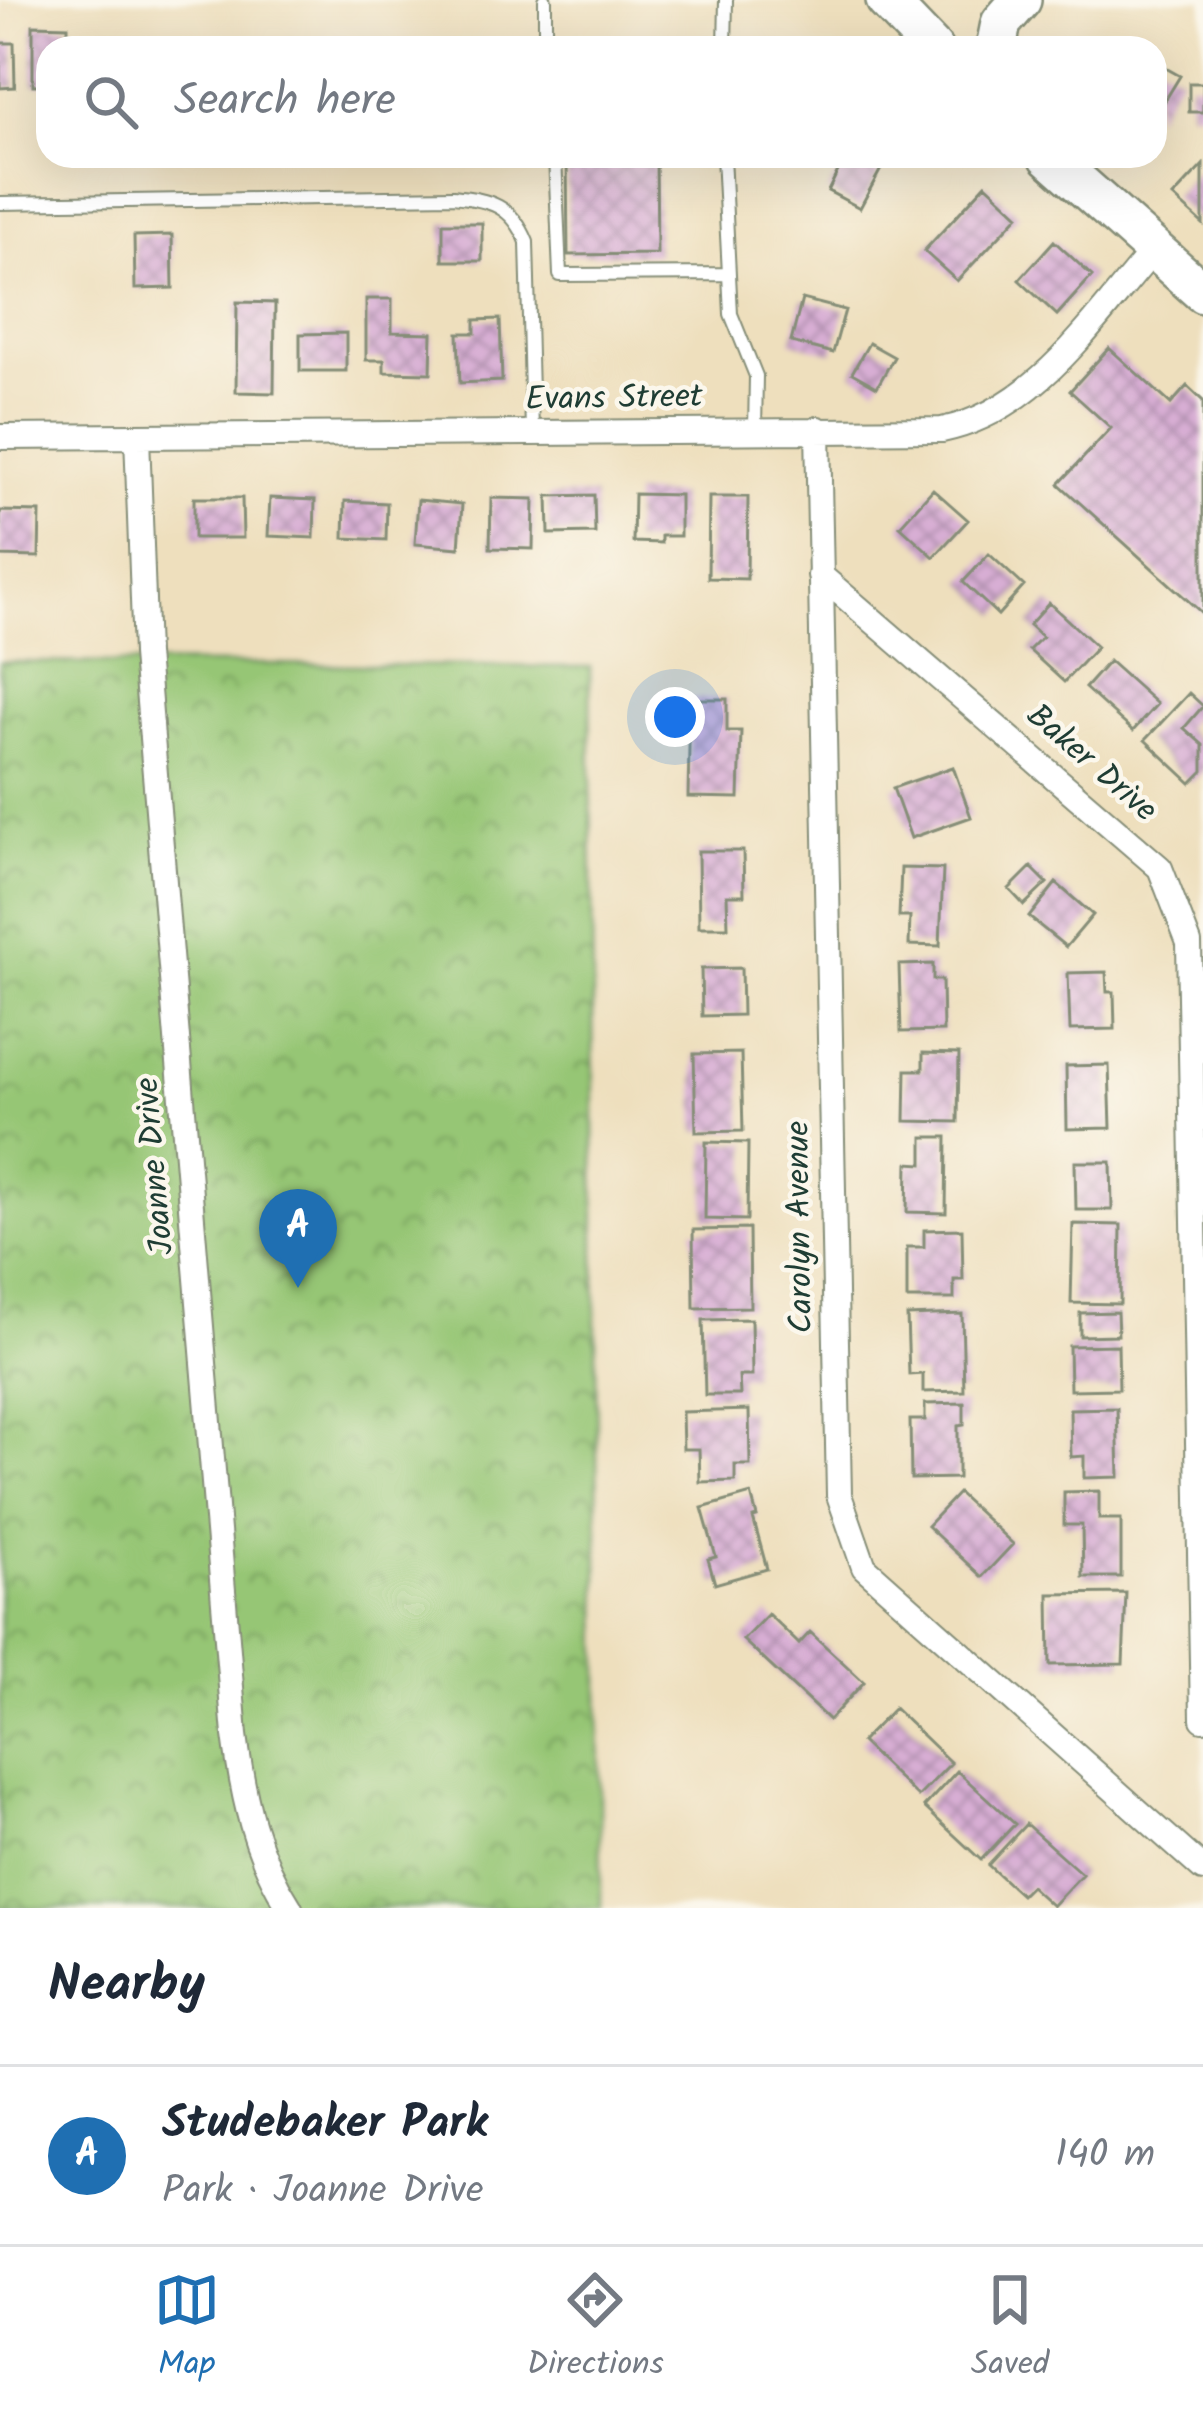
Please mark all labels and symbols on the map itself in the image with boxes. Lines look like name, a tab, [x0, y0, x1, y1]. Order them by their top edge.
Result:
street label: Evans Street	[525, 371, 704, 427]
your location	[645, 687, 705, 747]
street label: Baker Drive	[1013, 692, 1169, 837]
street label: Joanne Drive	[122, 1075, 190, 1257]
street label: Carolyn Avenue	[773, 1120, 829, 1334]
pin: A	[259, 1189, 337, 1288]

